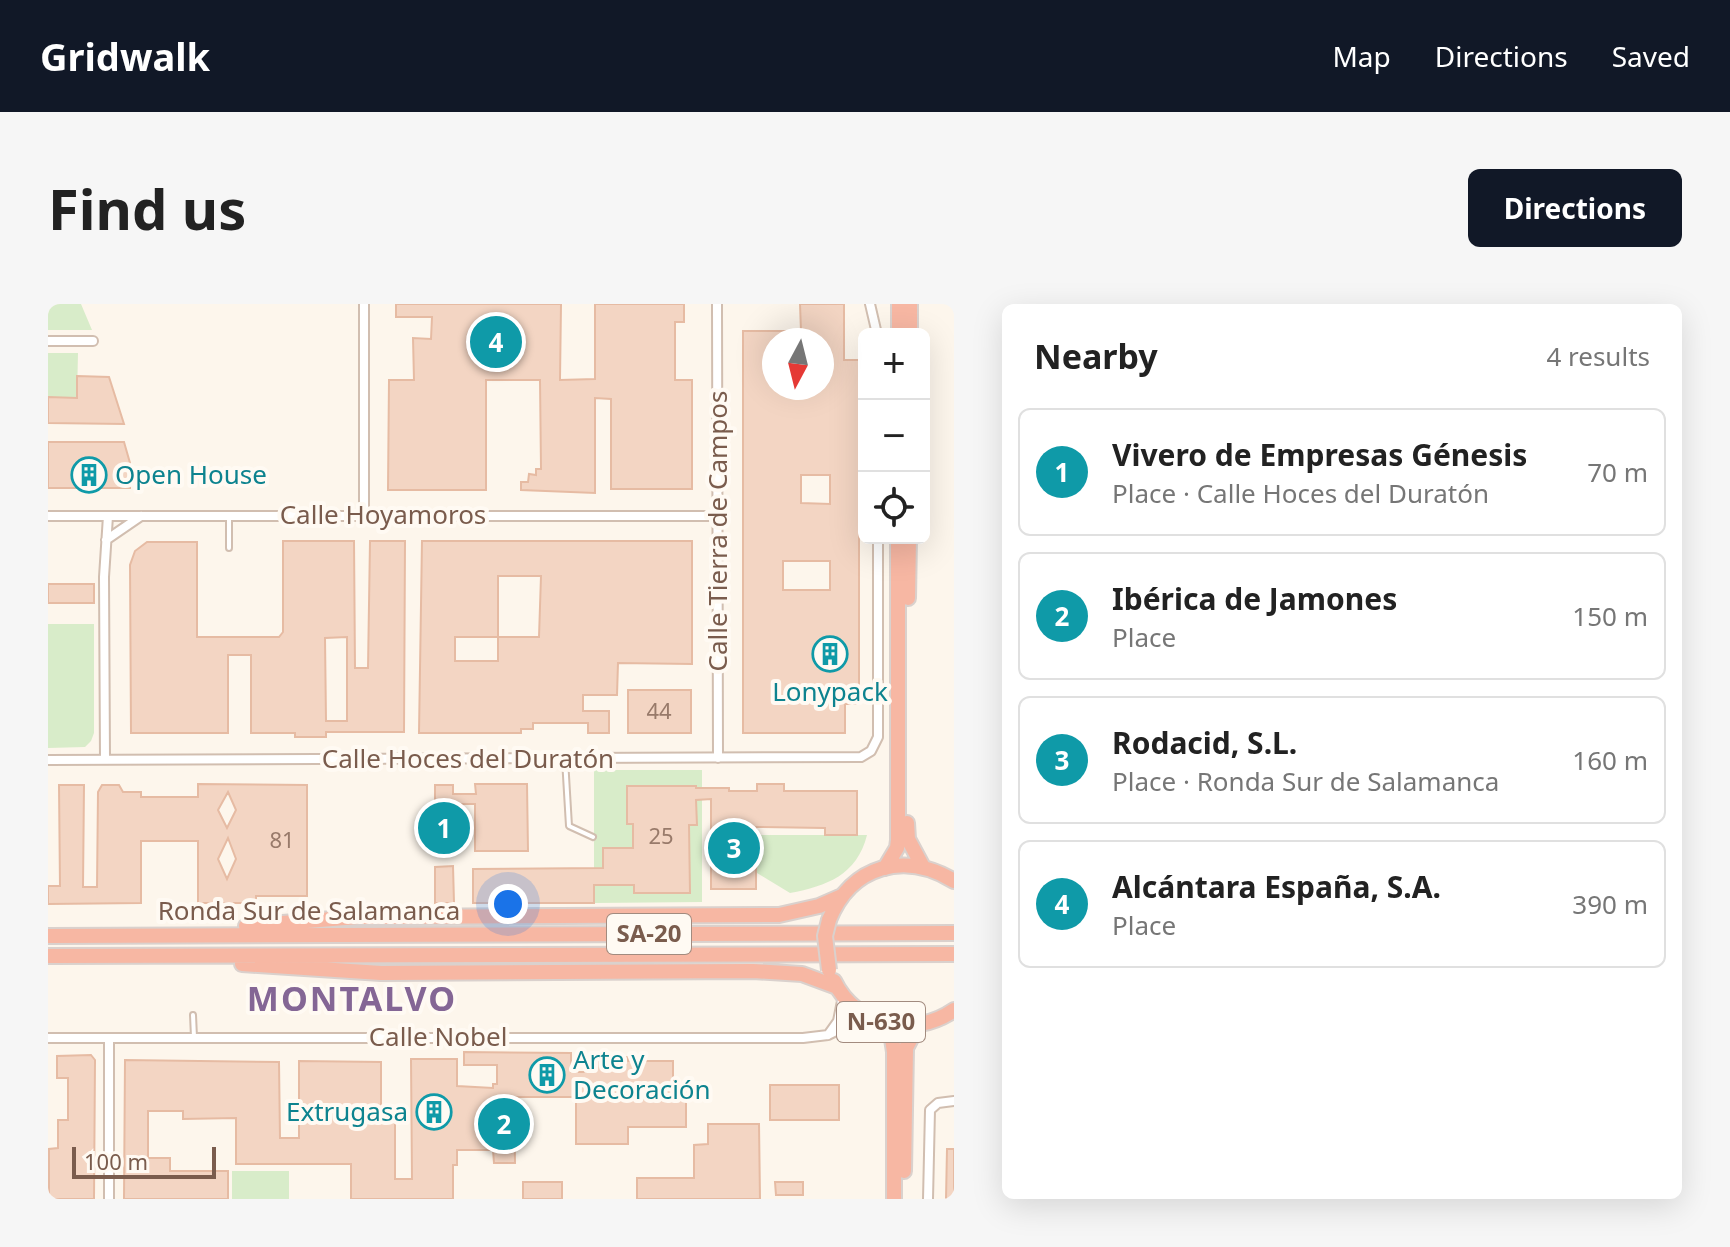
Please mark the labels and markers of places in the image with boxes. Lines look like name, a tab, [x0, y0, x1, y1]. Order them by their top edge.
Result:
pin: 4	[470, 312, 522, 372]
building icon: Open House	[70, 456, 108, 494]
place label: Open House	[115, 456, 267, 492]
building icon: Lonypack	[811, 635, 849, 673]
place label: Lonypack	[772, 673, 888, 709]
pin: 1	[418, 798, 470, 858]
pin: 3	[708, 818, 760, 878]
place label: Arte y Decoración	[573, 1041, 711, 1107]
building icon: Arte y Decoración	[528, 1056, 566, 1094]
place label: Extrugasa	[286, 1093, 408, 1129]
building icon: Extrugasa	[415, 1093, 453, 1131]
pin: 2	[478, 1094, 530, 1154]

